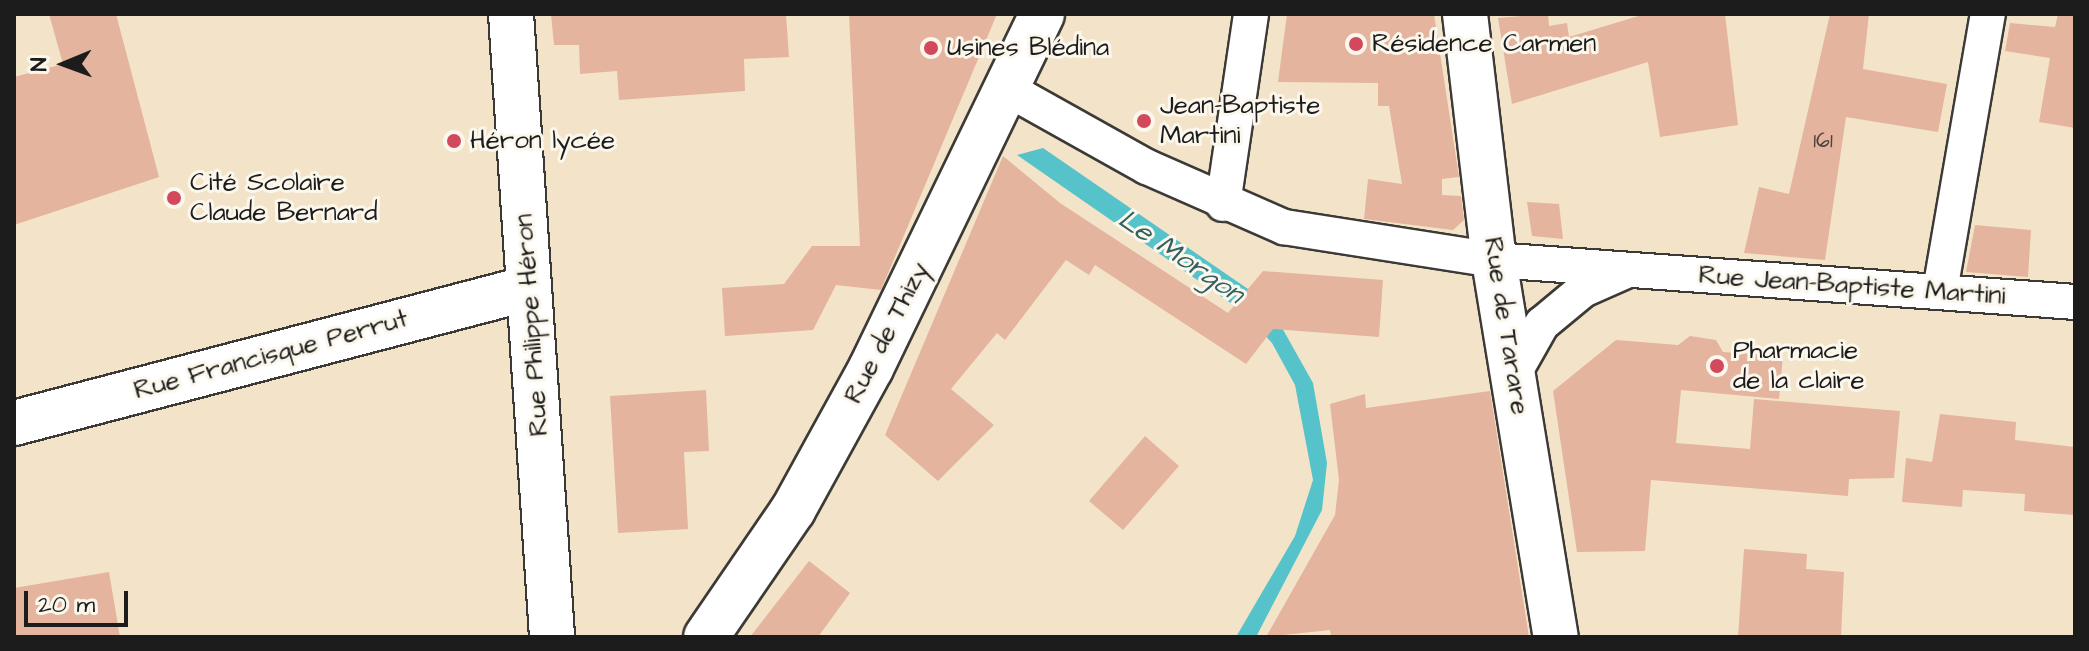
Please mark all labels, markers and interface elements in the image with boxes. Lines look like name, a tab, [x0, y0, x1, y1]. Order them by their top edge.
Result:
north arrow	[24, 24, 104, 104]
place label: Résidence Carmen	[1372, 28, 1596, 60]
place label: Usines Blédina	[947, 32, 1109, 64]
marker: Résidence Carmen	[1347, 35, 1365, 53]
marker: Usines Blédina	[922, 39, 940, 57]
text: N	[24, 57, 55, 72]
place label: Jean-Baptiste Martini	[1160, 90, 1320, 152]
marker: Jean-Baptiste Martini	[1135, 112, 1153, 130]
place label: Héron lycée	[470, 125, 615, 157]
house number: 161	[1813, 128, 1833, 154]
marker: Héron lycée	[445, 132, 463, 150]
place label: Cité Scolaire Claude Bernard	[190, 167, 378, 228]
marker: Cité Scolaire Claude Bernard	[165, 189, 183, 207]
water label: Le Morgon	[1112, 203, 1250, 311]
street label: Rue Philippe Héron	[509, 213, 555, 437]
street label: Rue de Tarare	[1477, 235, 1535, 417]
street label: Rue de Thizy	[838, 257, 936, 409]
street label: Rue Jean-Baptiste Martini	[1698, 260, 2006, 312]
street label: Rue Francisque Perrut	[131, 303, 411, 407]
place label: Pharmacie de la claire	[1733, 335, 1865, 396]
marker: Pharmacie de la claire	[1708, 357, 1726, 375]
scale bar	[28, 575, 132, 625]
text: 20 m	[38, 588, 95, 622]

